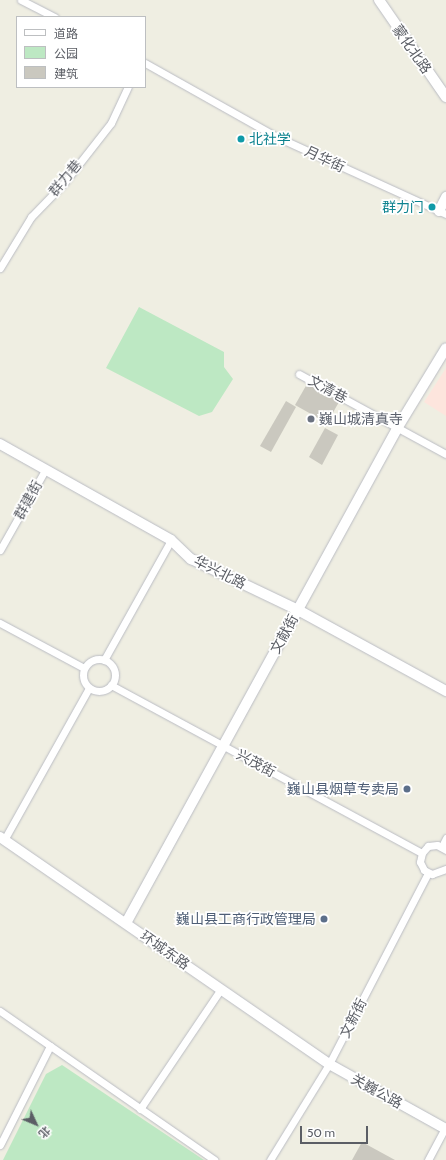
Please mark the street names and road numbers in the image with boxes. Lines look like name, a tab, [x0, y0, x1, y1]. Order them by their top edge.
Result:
street label: 蒙化北路	[389, 21, 435, 77]
street label: 月华街	[302, 143, 348, 175]
street label: 群力巷	[45, 157, 85, 199]
street label: 文清巷	[306, 372, 350, 406]
street label: 群建街	[10, 478, 46, 522]
street label: 华兴北路	[191, 552, 249, 592]
street label: 文献街	[266, 612, 302, 656]
street label: 兴茂街	[234, 746, 278, 780]
street label: 环城东路	[137, 927, 193, 973]
street label: 文新街	[336, 995, 370, 1041]
street label: 关巍公路	[348, 1070, 406, 1112]

